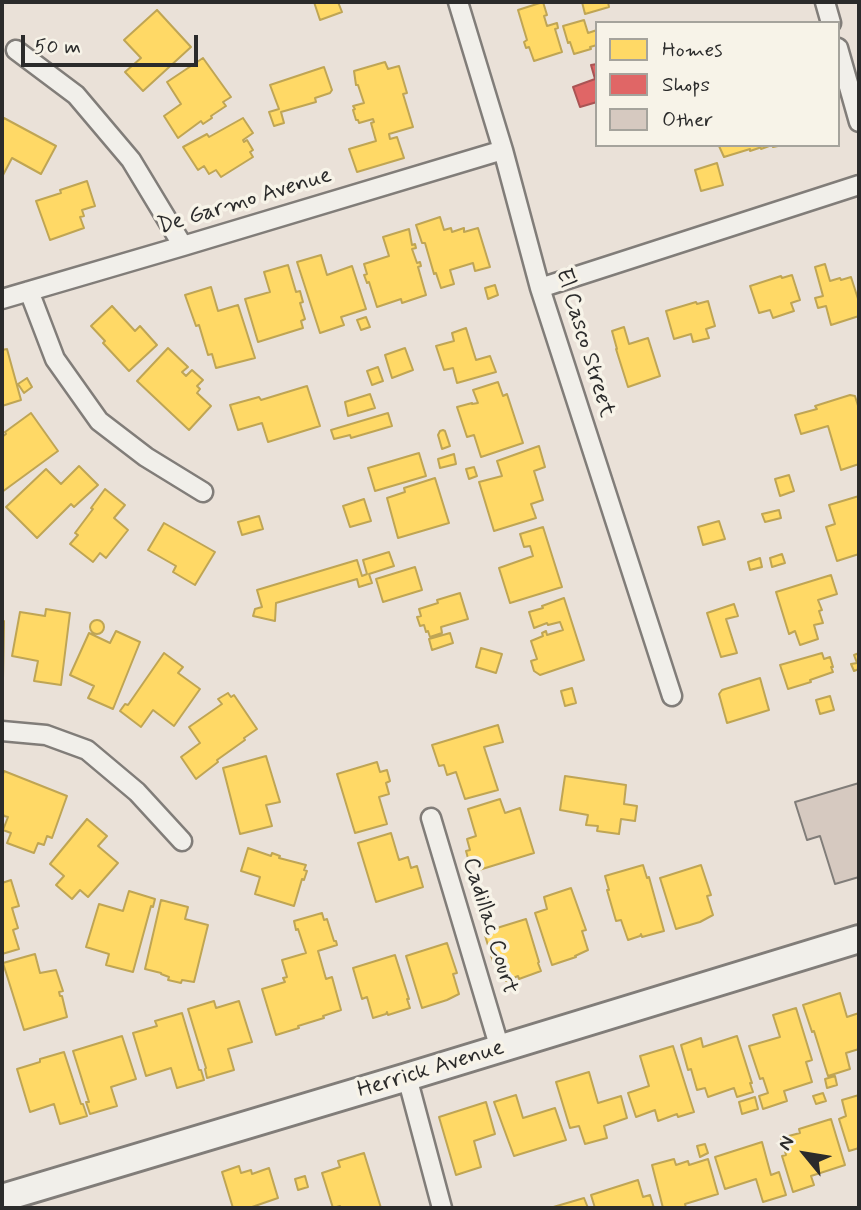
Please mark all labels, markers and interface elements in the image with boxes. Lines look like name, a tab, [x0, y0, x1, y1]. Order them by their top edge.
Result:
scale bar	[24, 21, 201, 65]
legend	[595, 21, 840, 147]
text: 50 m	[34, 33, 81, 61]
text: Homes	[662, 36, 722, 64]
text: Shops	[662, 71, 710, 99]
text: Other	[662, 106, 713, 134]
street label: De Garmo Avenue	[155, 162, 335, 242]
street label: El Casco Street	[548, 265, 620, 421]
street label: Cadillac Court	[455, 854, 523, 998]
street label: Herrick Avenue	[354, 1035, 508, 1105]
north arrow	[770, 1119, 840, 1189]
text: N	[772, 1132, 800, 1155]

